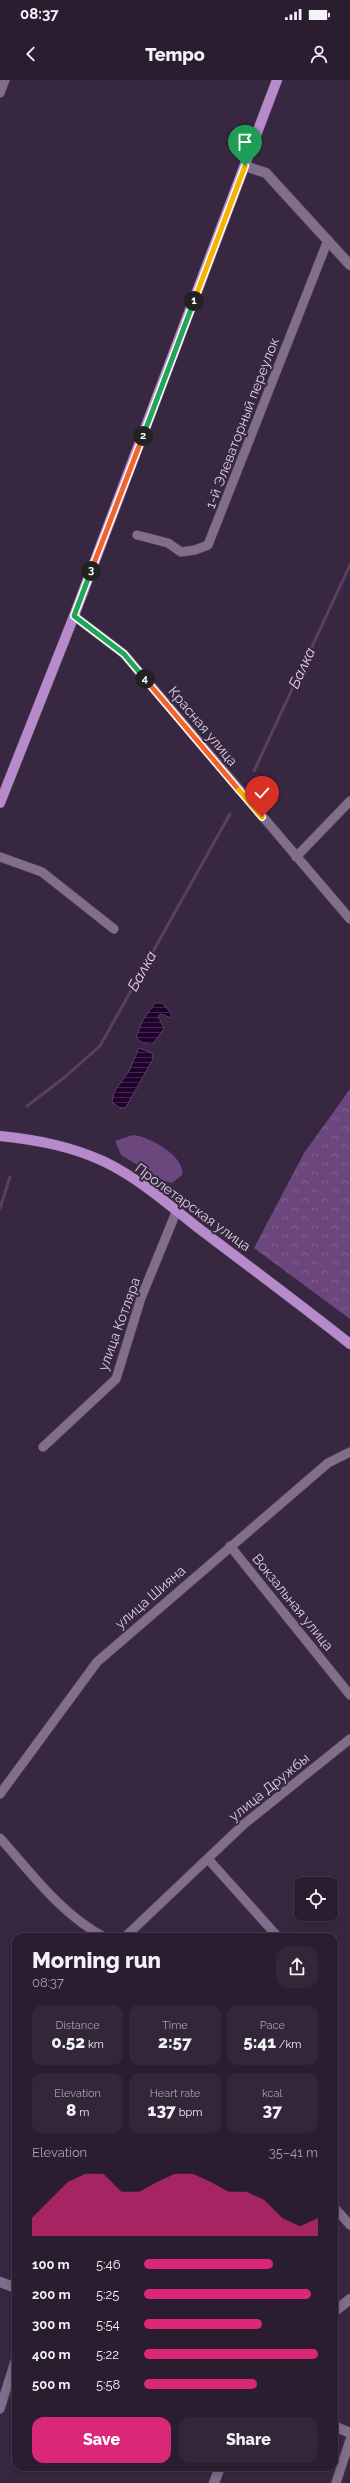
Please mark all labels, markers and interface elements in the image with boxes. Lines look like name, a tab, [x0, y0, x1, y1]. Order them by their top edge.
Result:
text: 08:37	[20, 5, 59, 23]
icon: back	[20, 43, 42, 65]
icon: person	[308, 43, 330, 65]
text: Tempo	[145, 44, 205, 65]
pin	[228, 125, 262, 166]
icon: arrive	[234, 131, 256, 153]
pin: 1	[184, 291, 204, 311]
text: 1	[191, 294, 197, 307]
street label: 1-й Элеваторный переулок	[202, 335, 282, 511]
pin: 2	[133, 426, 153, 446]
text: 2	[140, 429, 146, 442]
pin: 3	[81, 561, 101, 581]
text: 3	[88, 564, 94, 577]
water label: Балка	[285, 645, 319, 691]
pin: 4	[135, 669, 155, 689]
text: 4	[142, 672, 148, 685]
street label: Красная улица	[165, 683, 241, 769]
pin	[245, 776, 279, 817]
icon: check	[251, 782, 273, 804]
water label: Балка	[124, 948, 160, 994]
street label: Пролетарская улица	[132, 1160, 254, 1254]
street label: улица Котляра	[95, 1275, 143, 1373]
street label: Вокзальная улица	[249, 1550, 337, 1654]
street label: улица Шияна	[112, 1562, 188, 1632]
street label: улица Дружбы	[226, 1750, 312, 1824]
map controls	[294, 1877, 338, 1921]
button: locate	[294, 1877, 338, 1921]
button: share	[276, 1946, 318, 1988]
text: Morning run	[32, 1947, 161, 1973]
text: 08:37	[32, 1975, 64, 1990]
text: Distance	[56, 2019, 100, 2032]
text: Time	[162, 2019, 188, 2032]
text: Pace	[260, 2019, 285, 2032]
text: 0.52	[51, 2032, 85, 2052]
text: 2:57	[158, 2032, 192, 2052]
text: 5:41	[243, 2032, 276, 2052]
text: km	[85, 2038, 104, 2051]
text: /km	[276, 2038, 301, 2051]
text: Elevation	[54, 2087, 101, 2100]
text: Heart rate	[150, 2087, 200, 2100]
text: kcal	[262, 2087, 283, 2100]
text: 8	[66, 2100, 76, 2120]
text: 137	[148, 2100, 176, 2120]
text: 37	[263, 2100, 282, 2120]
text: m	[76, 2106, 89, 2119]
text: bpm	[176, 2106, 202, 2119]
text: Elevation	[32, 2145, 87, 2160]
text: 35–41 m	[269, 2145, 318, 2160]
text: 100 m	[32, 2257, 70, 2272]
text: 5:46	[96, 2257, 120, 2272]
text: 200 m	[32, 2287, 71, 2302]
text: 5:25	[96, 2287, 119, 2302]
text: 300 m	[32, 2317, 70, 2332]
text: 5:54	[96, 2317, 120, 2332]
text: 400 m	[32, 2347, 71, 2362]
text: 5:22	[96, 2347, 119, 2362]
text: 500 m	[32, 2377, 70, 2392]
text: 5:58	[96, 2377, 120, 2392]
button: Save	[32, 2417, 171, 2463]
button: Share	[179, 2417, 318, 2463]

